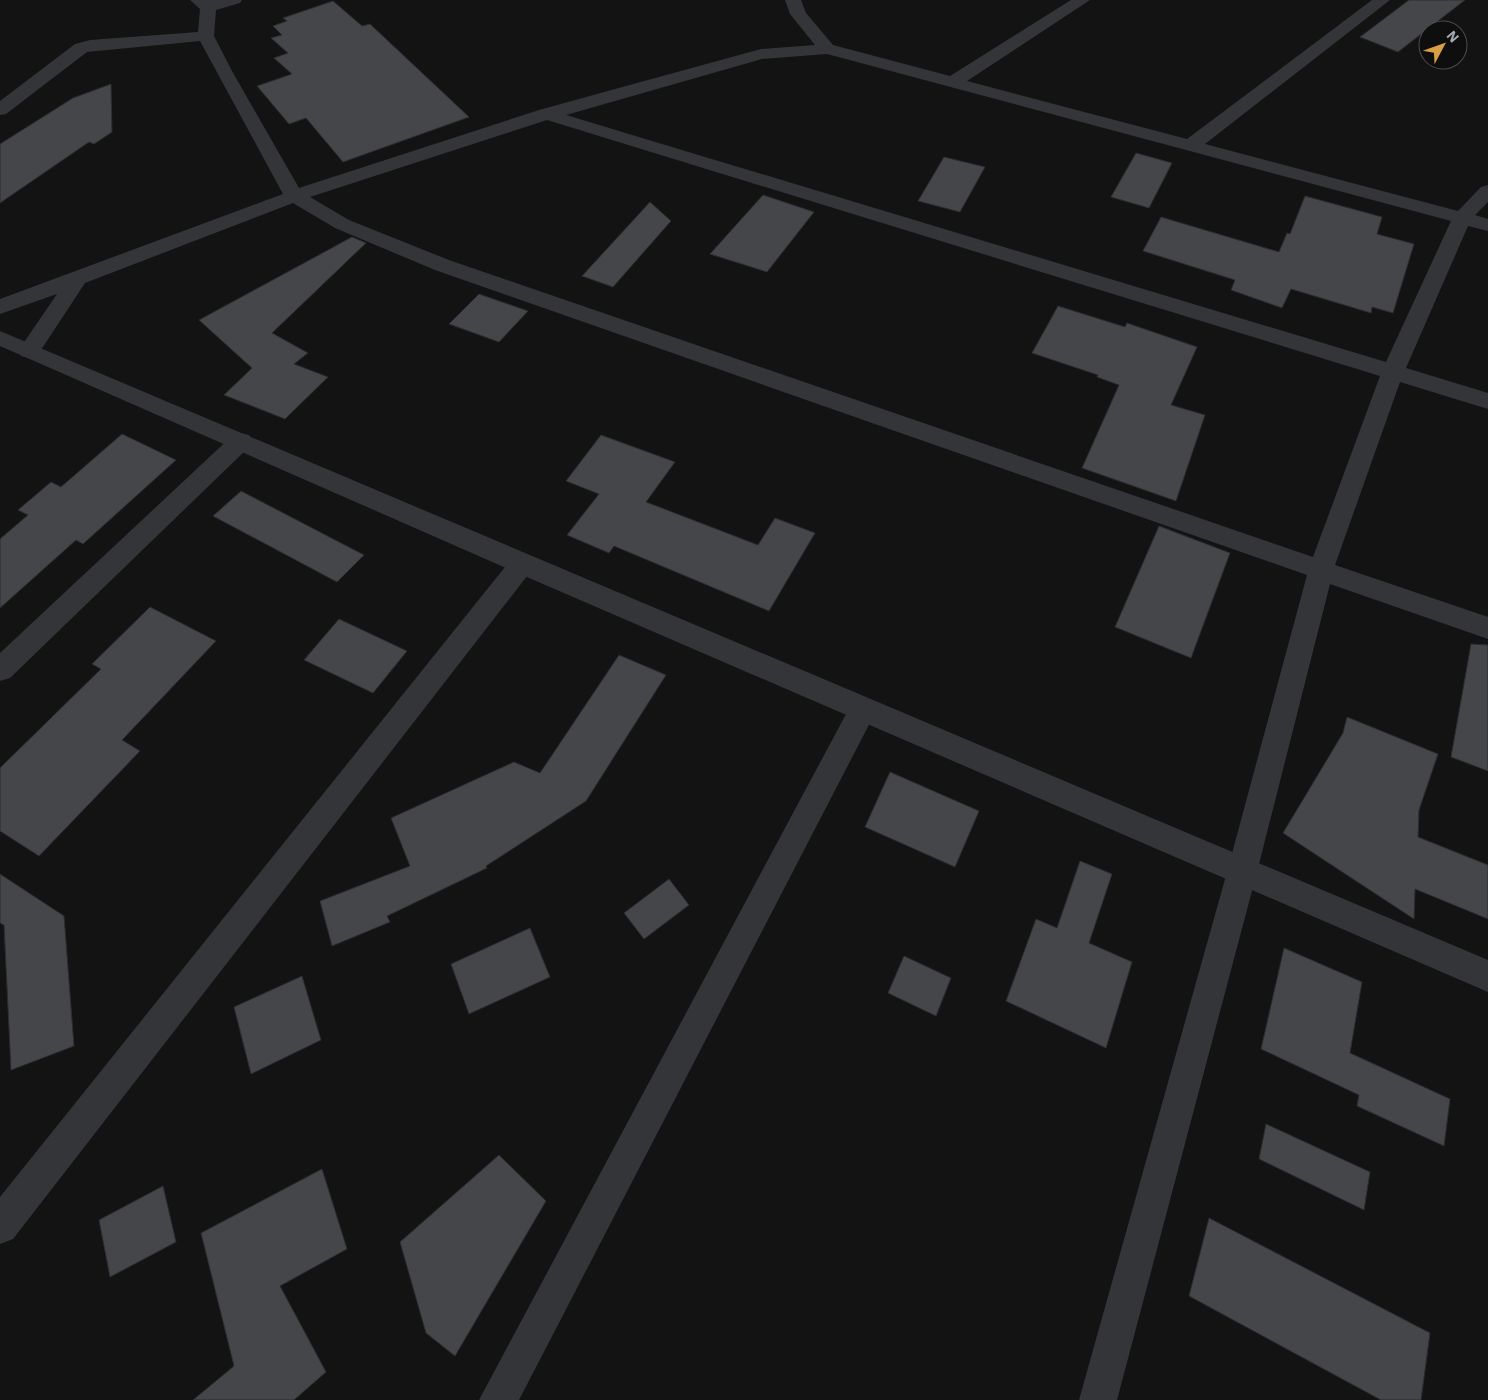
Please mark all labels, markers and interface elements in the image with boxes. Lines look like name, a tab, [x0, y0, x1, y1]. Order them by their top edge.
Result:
north arrow	[1418, 20, 1468, 70]
text: N	[1443, 27, 1463, 46]

